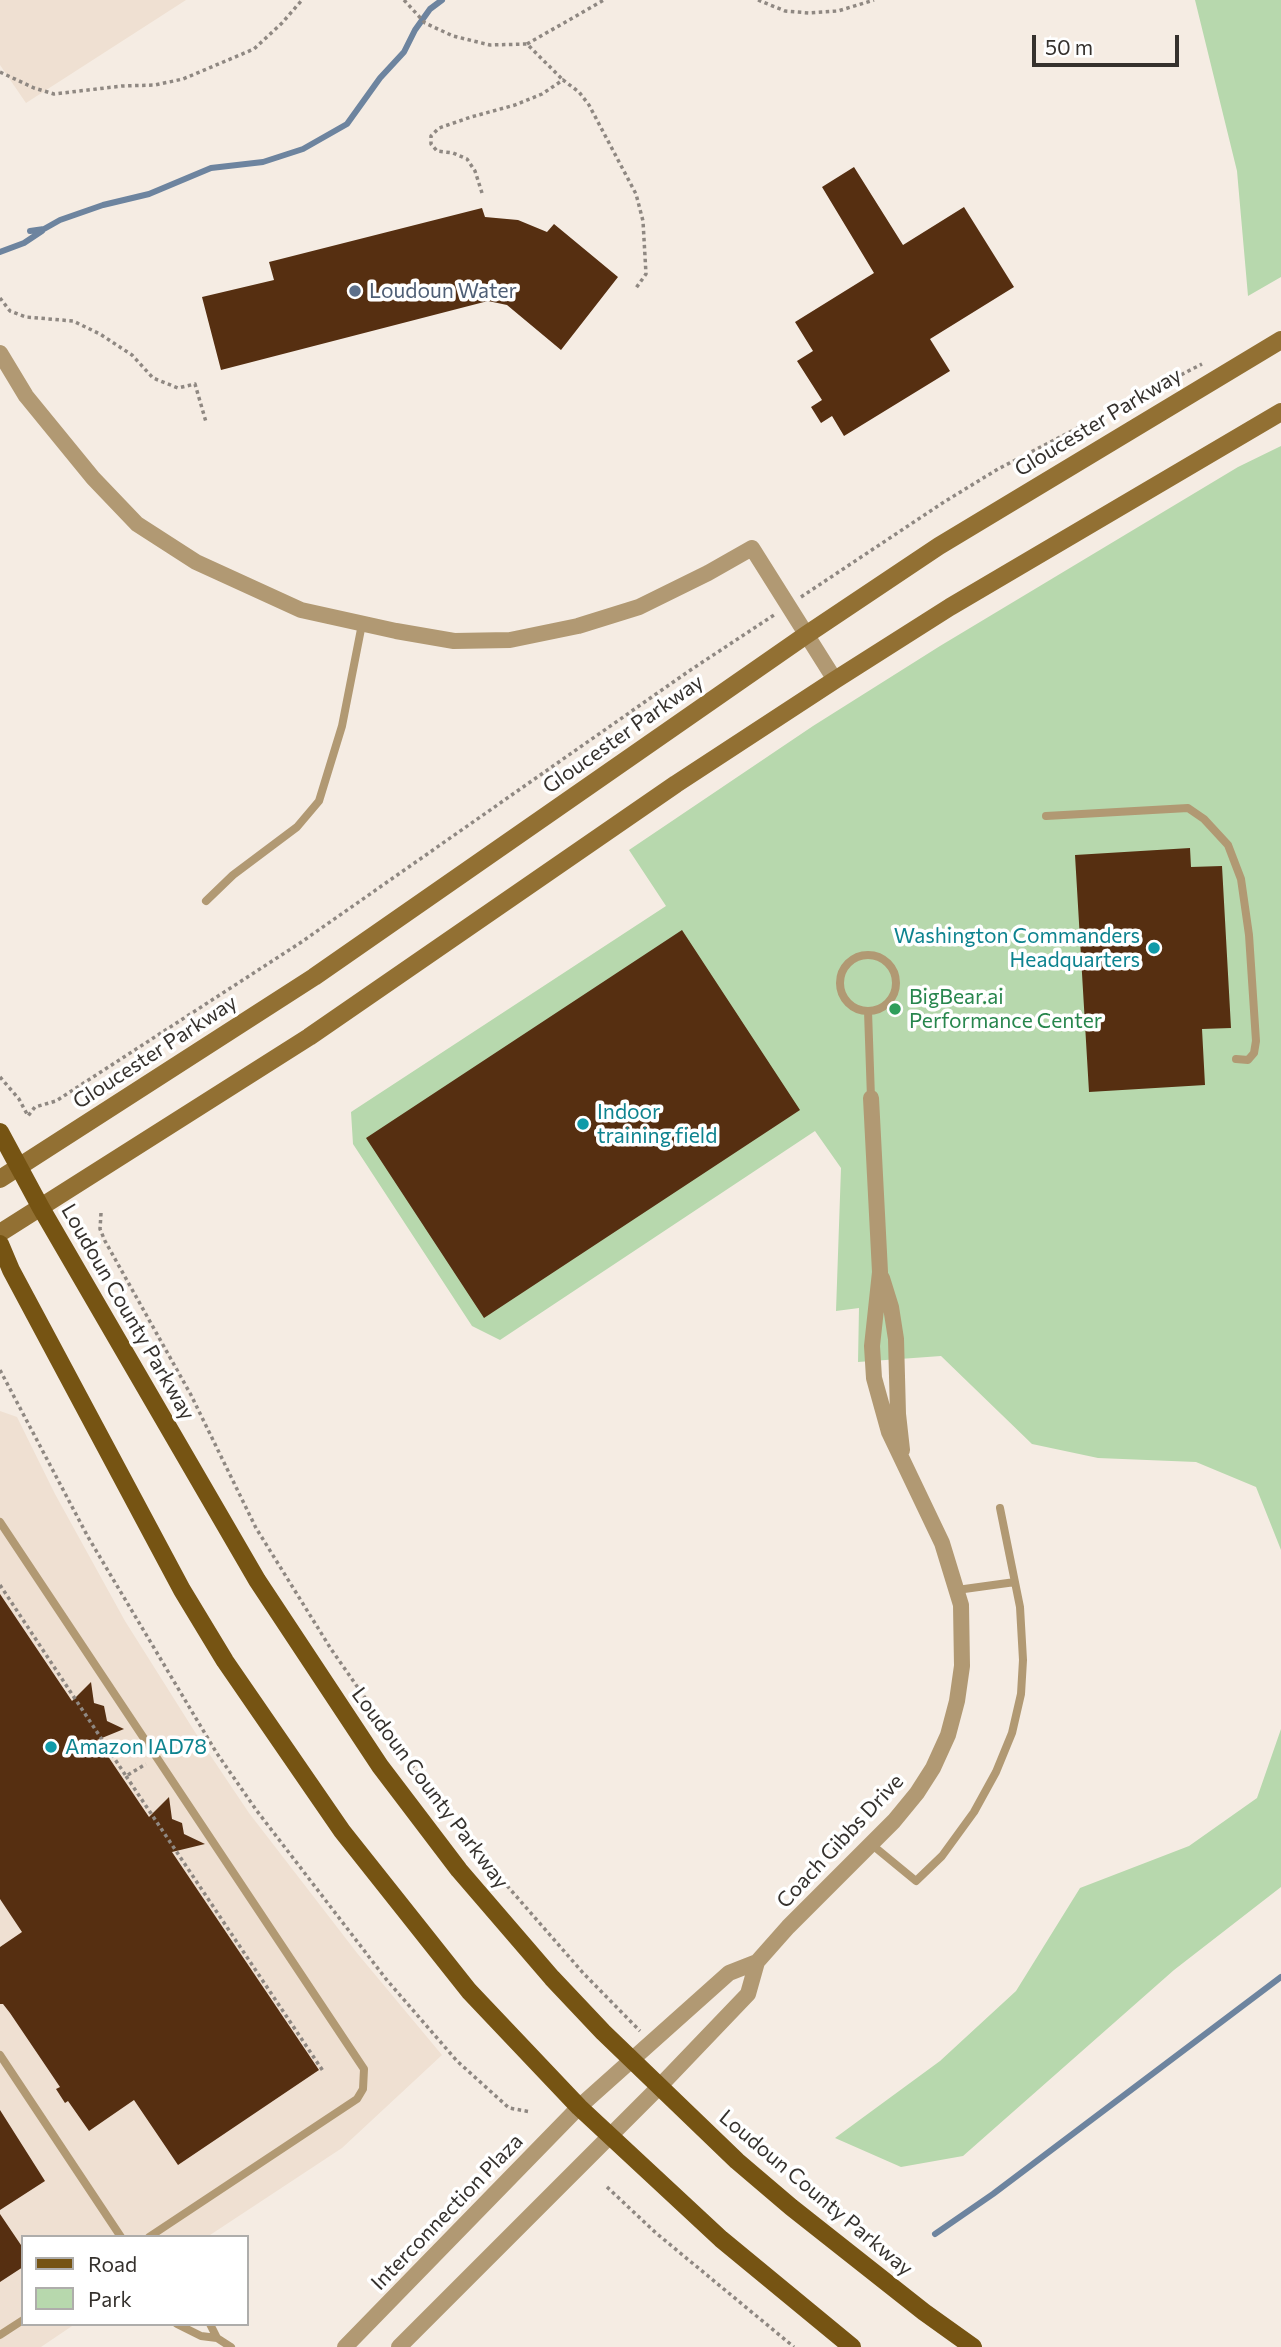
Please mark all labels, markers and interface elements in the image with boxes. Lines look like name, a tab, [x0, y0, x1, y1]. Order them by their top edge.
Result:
scale bar	[1036, 21, 1183, 65]
text: 50 m	[1045, 34, 1093, 59]
place label: Loudoun Water	[369, 278, 517, 304]
marker: Loudoun Water	[347, 283, 363, 299]
street label: Gloucester Parkway	[1010, 362, 1186, 482]
street label: Gloucester Parkway	[538, 669, 708, 799]
place label: Washington Commanders Headquarters	[894, 923, 1140, 973]
marker: Washington Commanders Headquarters	[1146, 940, 1162, 956]
place label: BigBear.ai Performance Center	[909, 984, 1102, 1034]
street label: Gloucester Parkway	[68, 990, 242, 1114]
marker: BigBear.ai Performance Center	[887, 1001, 903, 1017]
place label: Indoor training field	[597, 1099, 717, 1149]
marker: Indoor training field	[575, 1116, 591, 1132]
street label: Loudoun County Parkway	[56, 1200, 200, 1424]
street label: Loudoun County Parkway	[346, 1683, 514, 1893]
place label: Amazon IAD78	[65, 1734, 207, 1760]
marker: Amazon IAD78	[43, 1739, 59, 1755]
street label: Coach Gibbs Drive	[771, 1769, 909, 1913]
street label: Loudoun County Parkway	[714, 2105, 918, 2281]
street label: Interconnection Plaza	[366, 2129, 528, 2295]
legend	[21, 2235, 248, 2326]
text: Road	[88, 2251, 137, 2276]
text: Park	[88, 2286, 132, 2311]

